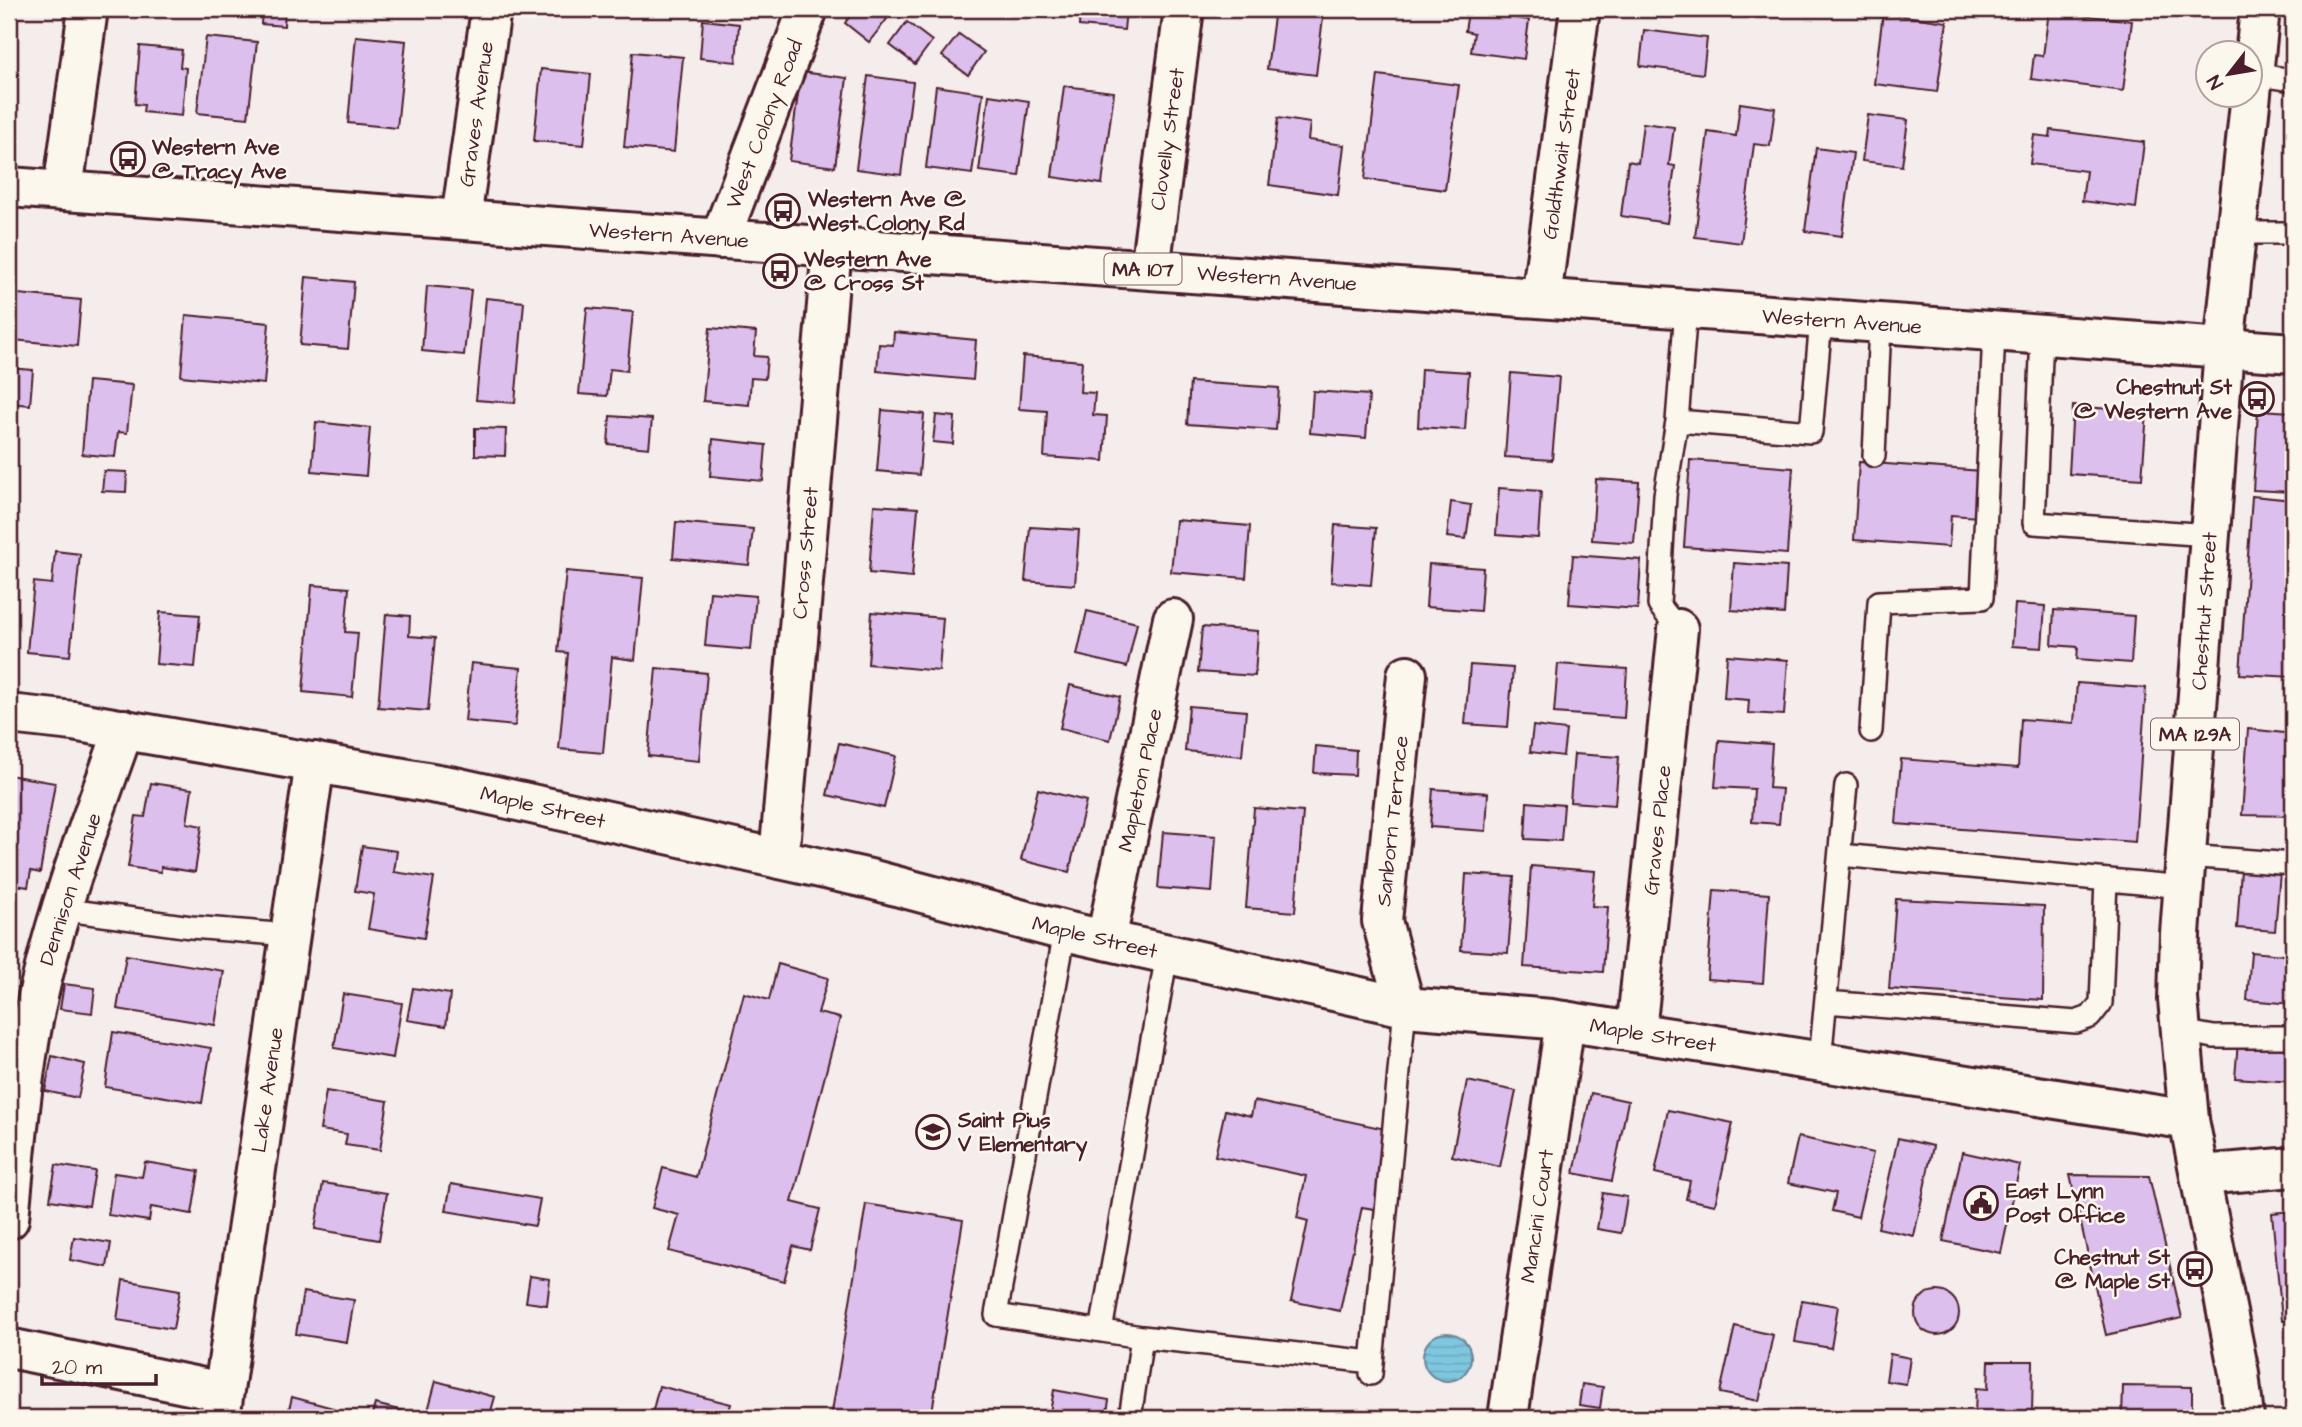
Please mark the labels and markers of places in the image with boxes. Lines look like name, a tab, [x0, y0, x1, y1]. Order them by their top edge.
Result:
place label: Western Ave @ Tracy Ave	[151, 133, 287, 189]
bus stop icon: Western Ave @ Tracy Ave	[109, 140, 147, 178]
place label: Western Ave @ West Colony Rd	[807, 185, 966, 241]
bus stop icon: Western Ave @ West Colony Rd	[764, 192, 802, 230]
place label: Western Ave @ Cross St	[803, 245, 932, 298]
bus stop icon: Western Ave @ Cross St	[761, 252, 799, 290]
place label: Chestnut St @ Western Ave	[2074, 373, 2233, 426]
bus stop icon: Chestnut St @ Western Ave	[2238, 380, 2276, 418]
place label: Saint Pius V Elementary	[957, 1106, 1088, 1162]
school or university icon: Saint Pius V Elementary	[914, 1113, 952, 1151]
place label: East Lynn Post Office	[2006, 1177, 2126, 1230]
public building icon: East Lynn Post Office	[1962, 1184, 2000, 1222]
place label: Chestnut St @ Maple St	[2054, 1243, 2170, 1297]
bus stop icon: Chestnut St @ Maple St	[2176, 1250, 2214, 1288]

